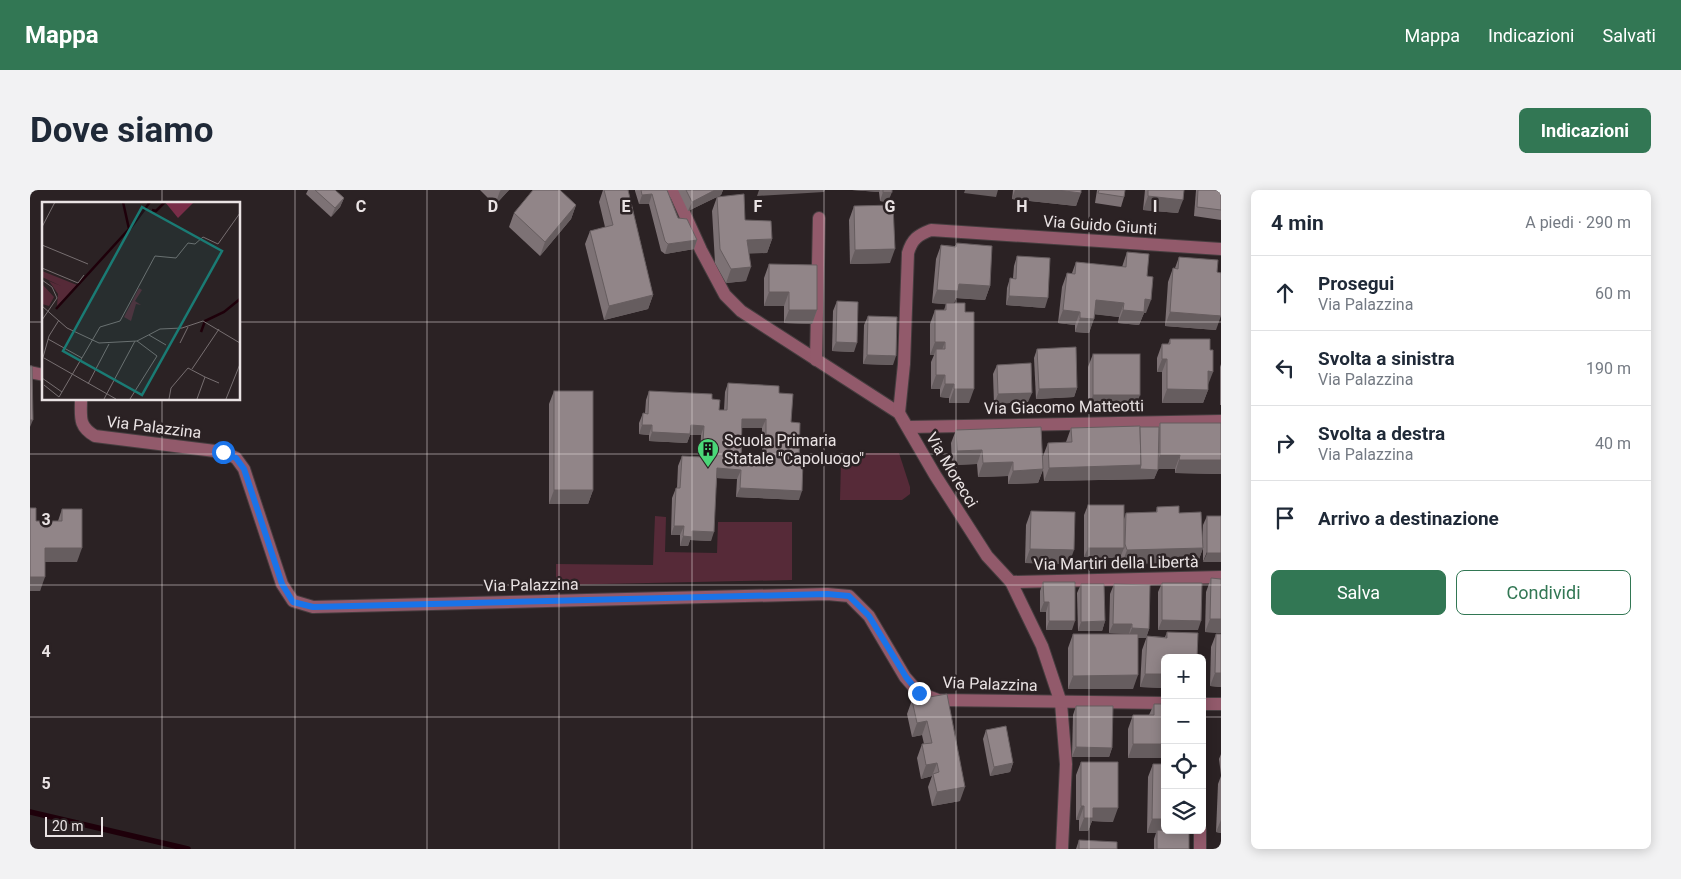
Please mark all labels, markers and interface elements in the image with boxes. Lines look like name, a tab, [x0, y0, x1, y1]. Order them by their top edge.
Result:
text: Mappa	[25, 21, 99, 49]
text: Mappa	[1405, 25, 1460, 46]
text: Indicazioni	[1488, 25, 1575, 46]
text: Salvati	[1603, 25, 1656, 46]
button: Indicazioni	[1519, 108, 1651, 153]
text: Dove siamo	[30, 110, 213, 151]
text: C	[356, 197, 366, 216]
text: D	[488, 197, 498, 216]
text: E	[622, 197, 631, 216]
text: F	[754, 197, 763, 216]
text: G	[885, 197, 896, 216]
text: H	[1016, 197, 1028, 216]
text: I	[1153, 197, 1157, 216]
inset map	[42, 202, 240, 400]
text: 4 min	[1271, 211, 1324, 235]
street label: Via Guido Giunti	[1042, 212, 1158, 238]
text: A piedi · 290 m	[1525, 213, 1631, 232]
text: Prosegui	[1318, 272, 1394, 295]
icon: ahead	[1271, 279, 1299, 307]
text: 60 m	[1595, 284, 1631, 303]
text: Via Palazzina	[1318, 295, 1413, 314]
text: Svolta a sinistra	[1318, 347, 1455, 370]
icon: left	[1271, 354, 1299, 382]
text: 190 m	[1586, 359, 1631, 378]
text: Via Palazzina	[1318, 370, 1413, 389]
street label: Via Giacomo Matteotti	[984, 396, 1144, 418]
street label: Via Palazzina	[106, 412, 202, 442]
text: Svolta a destra	[1318, 422, 1445, 445]
street label: Via Morecci	[922, 429, 982, 511]
icon: right	[1271, 429, 1299, 457]
place label: Scuola Primaria Statale "Capoluogo"	[724, 431, 864, 468]
text: 40 m	[1595, 434, 1631, 453]
building icon: Scuola Primaria Statale "Capoluogo"	[696, 437, 720, 468]
route start	[212, 441, 235, 464]
text: Via Palazzina	[1318, 445, 1413, 464]
icon: arrive	[1271, 504, 1299, 532]
text: Arrivo a destinazione	[1318, 507, 1499, 530]
text: 3	[41, 510, 51, 529]
street label: Via Martiri della Libertà	[1033, 552, 1199, 574]
button: Salva	[1271, 570, 1446, 615]
button: Condividi	[1456, 570, 1631, 615]
street label: Via Palazzina	[483, 575, 579, 595]
text: 4	[41, 642, 51, 661]
map controls	[1161, 654, 1206, 834]
button: +	[1161, 654, 1206, 699]
street label: Via Palazzina	[942, 673, 1038, 695]
route end	[908, 682, 931, 705]
button: −	[1161, 699, 1206, 744]
button: locate	[1161, 744, 1206, 789]
text: 5	[41, 774, 51, 793]
button: layers	[1161, 789, 1206, 834]
scale bar	[45, 814, 102, 837]
text: 20 m	[52, 818, 84, 834]

